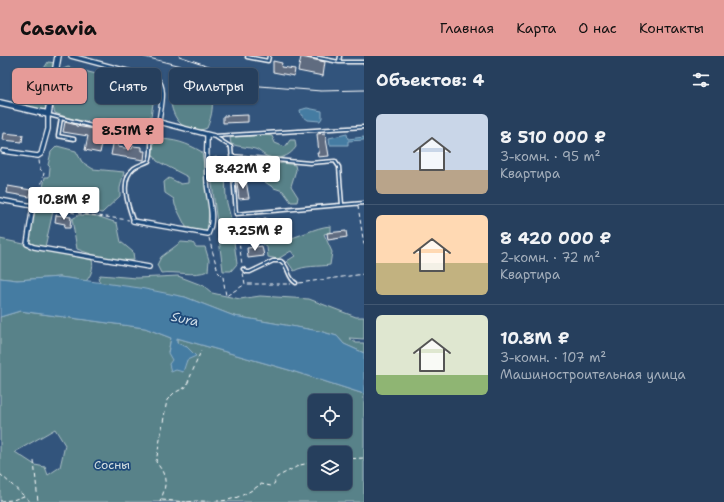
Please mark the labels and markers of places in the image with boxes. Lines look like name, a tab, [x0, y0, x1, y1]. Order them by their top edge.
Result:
pin: 8.51M ₽	[91, 118, 165, 152]
pin: 8.42M ₽	[206, 156, 280, 190]
pin: 10.8M ₽	[27, 187, 101, 221]
pin: 7.25M ₽	[218, 218, 292, 252]

